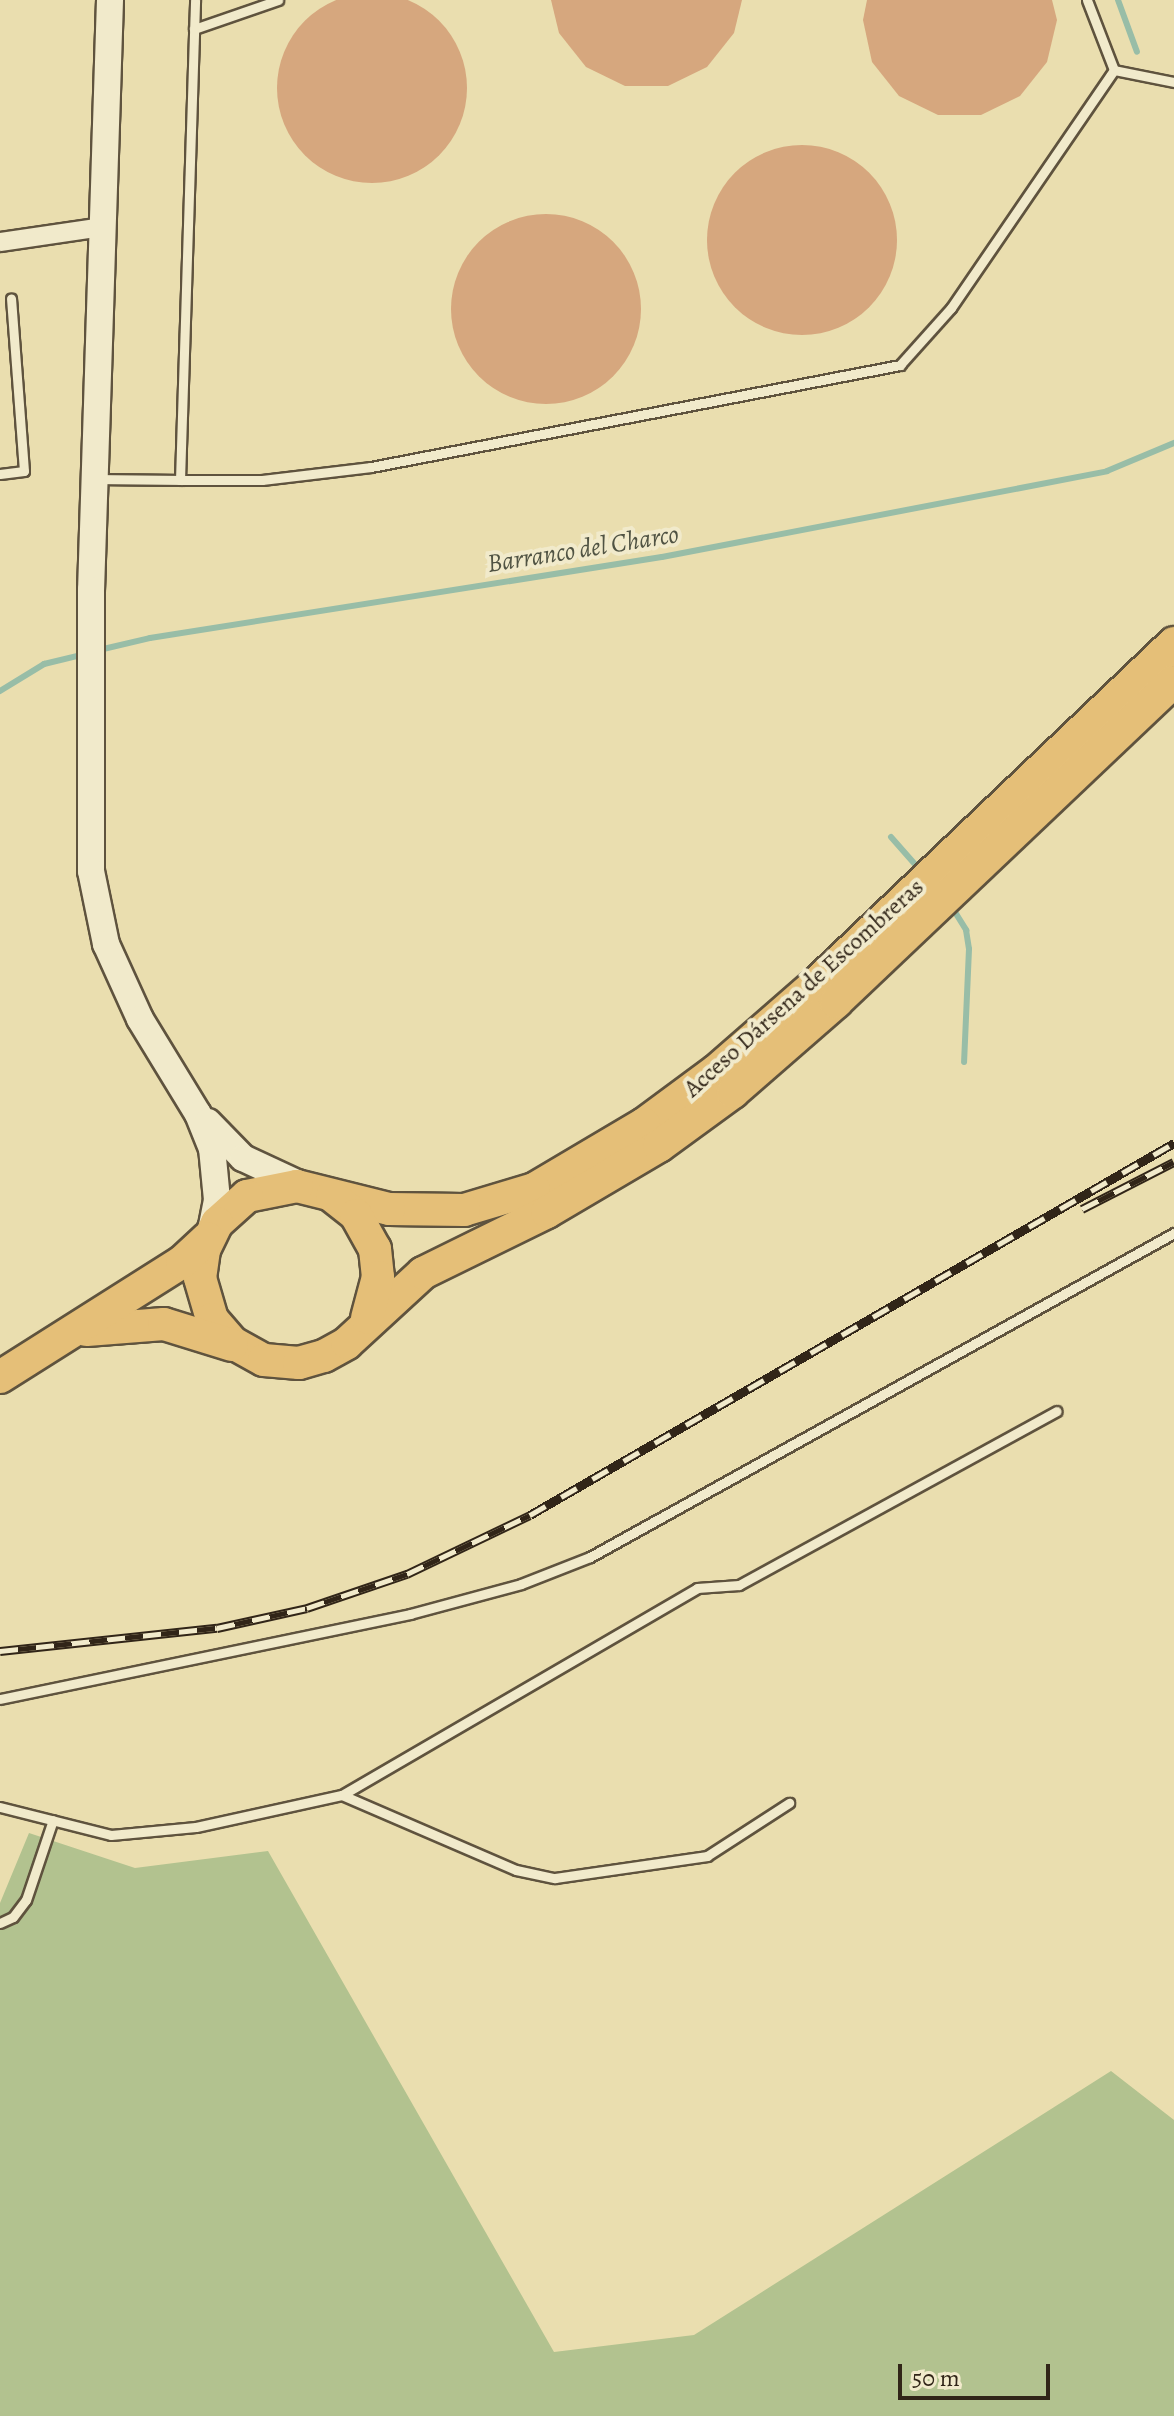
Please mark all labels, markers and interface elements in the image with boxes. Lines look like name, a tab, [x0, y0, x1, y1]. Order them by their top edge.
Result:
water label: Barranco del Charco	[485, 518, 681, 580]
street label: Acceso Dársena de Escombreras	[678, 873, 930, 1103]
scale bar	[902, 2348, 1054, 2398]
text: 50 m	[912, 2362, 960, 2394]

